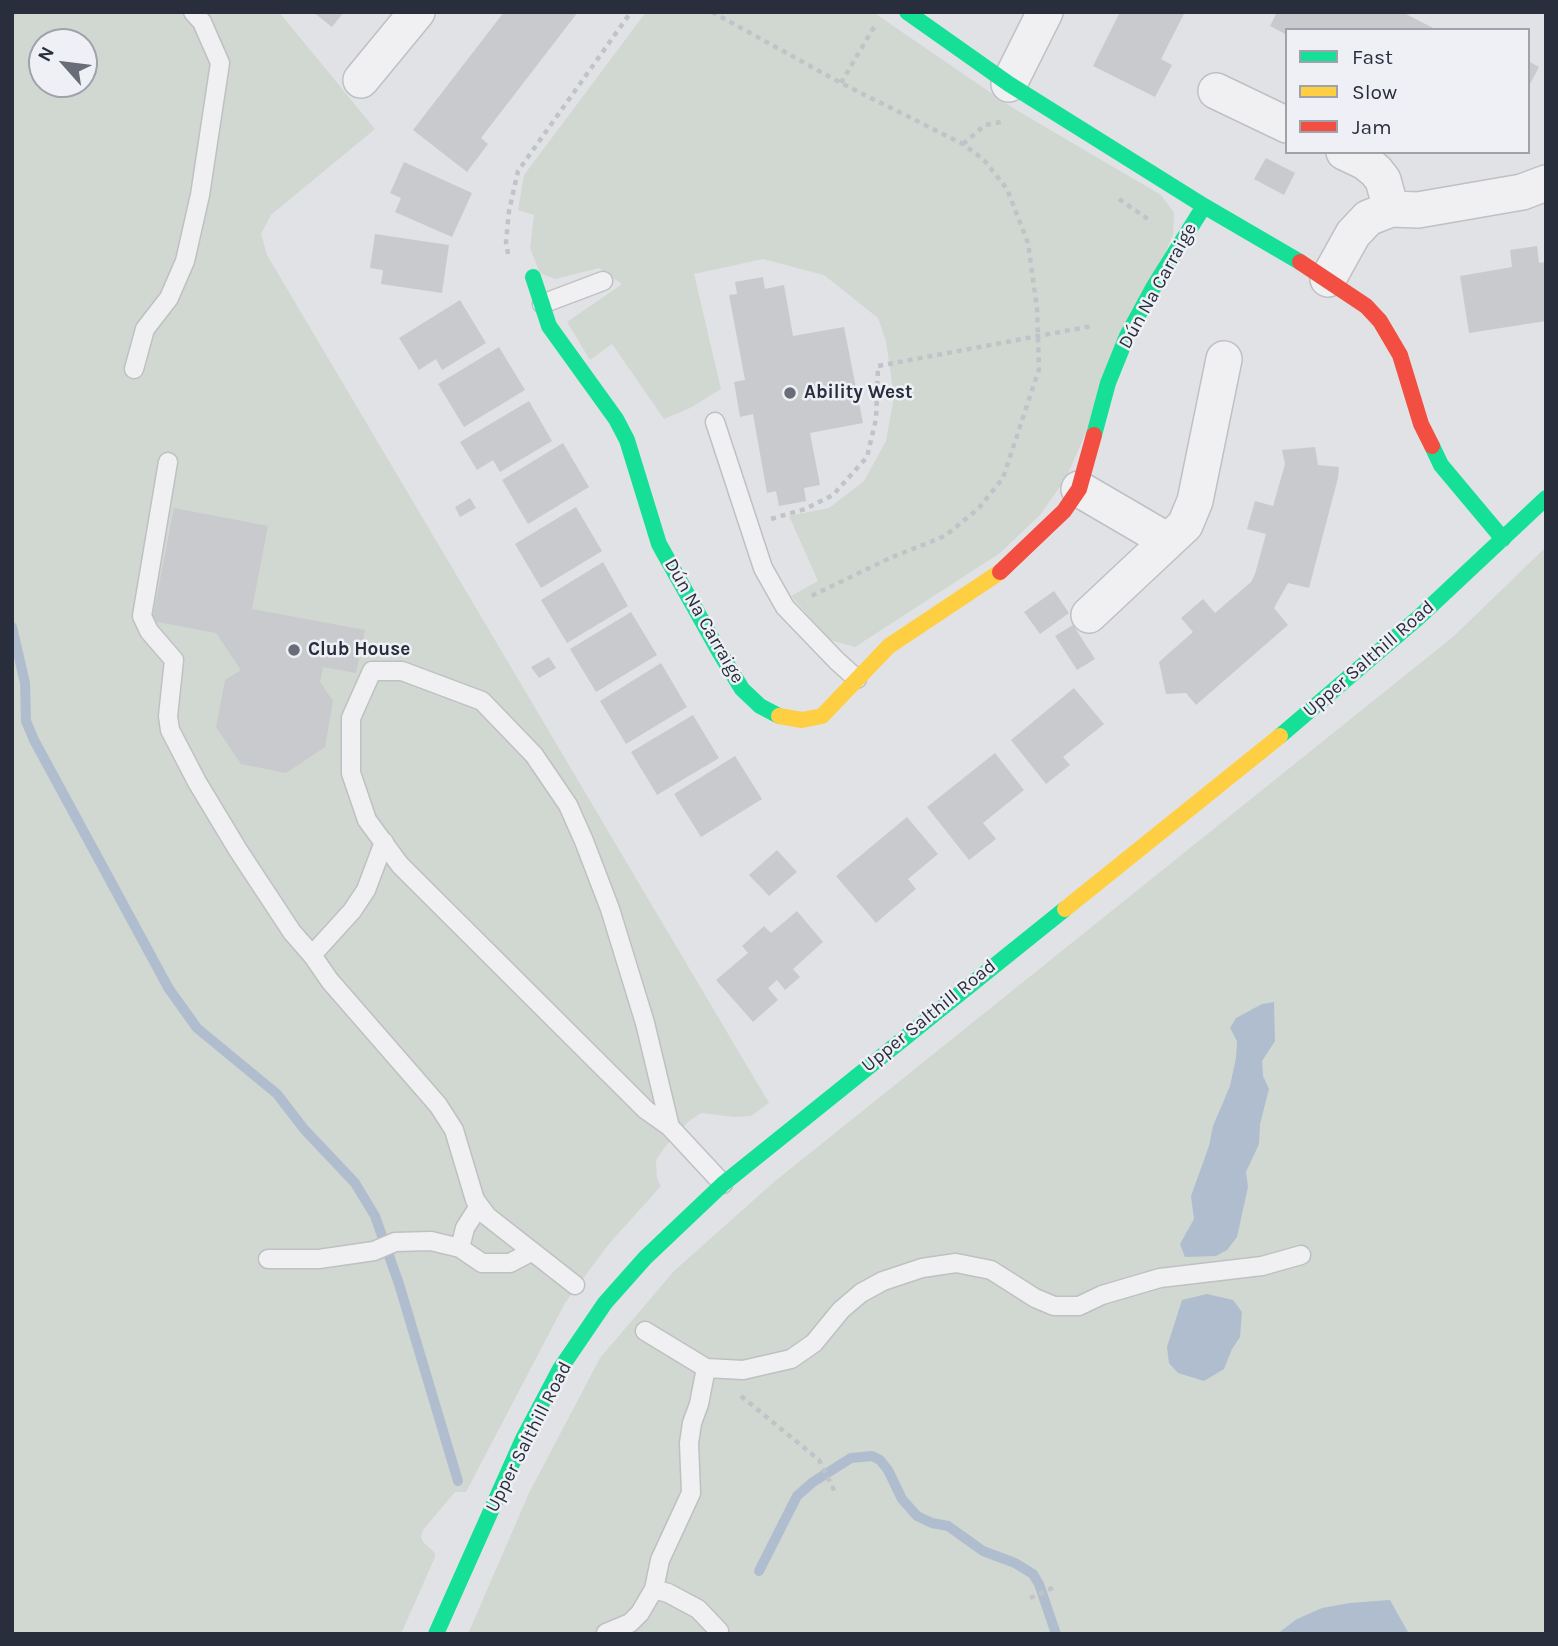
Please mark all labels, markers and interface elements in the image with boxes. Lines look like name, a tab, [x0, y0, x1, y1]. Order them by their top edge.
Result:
north arrow	[28, 28, 98, 98]
legend	[1285, 28, 1530, 154]
text: N	[33, 43, 59, 65]
text: Fast	[1352, 45, 1393, 69]
text: Slow	[1352, 80, 1397, 104]
text: Jam	[1352, 115, 1392, 139]
street label: Dún Na Carraige	[1114, 219, 1202, 353]
place label: Ability West	[804, 382, 912, 404]
marker: Ability West	[782, 385, 798, 401]
street label: Dún Na Carraige	[659, 554, 749, 688]
street label: Upper Salthill Road	[1299, 596, 1439, 722]
place label: Club House	[308, 639, 410, 661]
marker: Club House	[286, 642, 302, 658]
street label: Upper Salthill Road	[857, 955, 1001, 1077]
street label: Upper Salthill Road	[481, 1358, 577, 1516]

